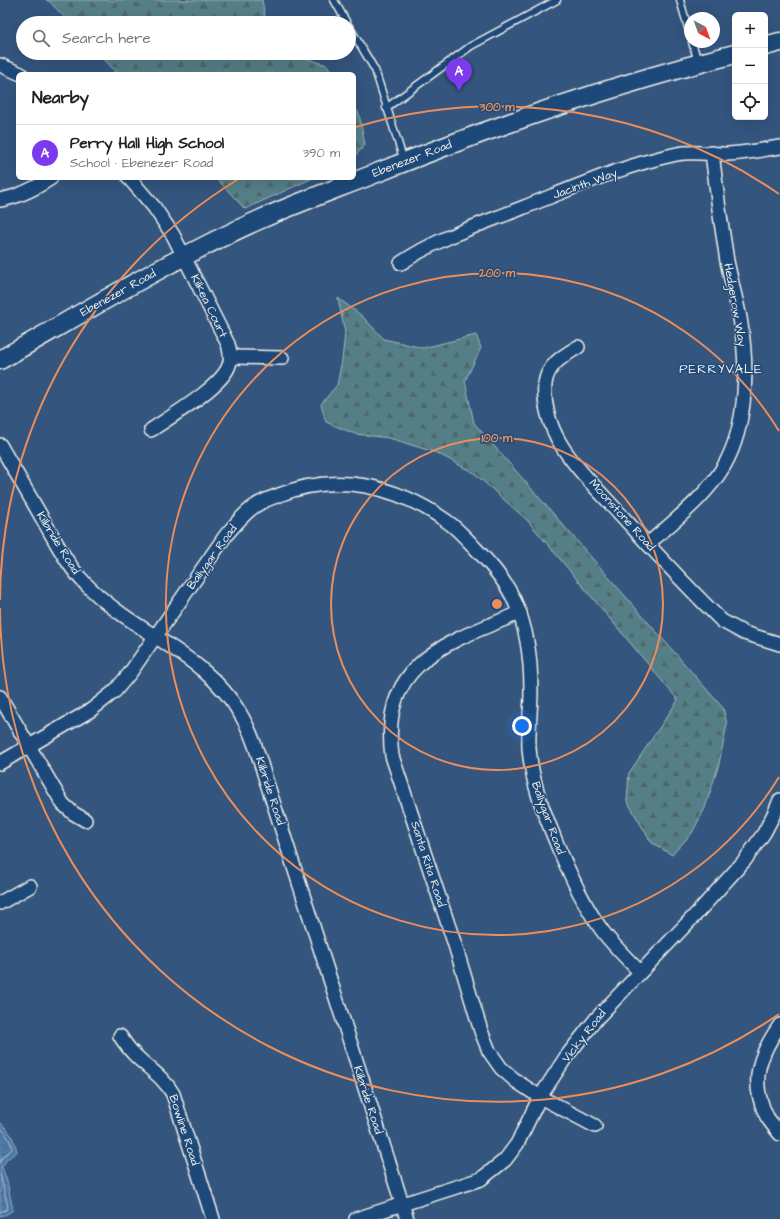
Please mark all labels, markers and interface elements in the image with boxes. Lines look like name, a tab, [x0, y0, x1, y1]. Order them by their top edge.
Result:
north arrow	[684, 12, 720, 48]
map controls	[732, 12, 768, 120]
button: +	[732, 12, 768, 48]
search box	[16, 16, 356, 60]
icon: search	[30, 27, 52, 49]
text: Search here	[62, 28, 151, 49]
button: −	[732, 48, 768, 84]
pin: A	[446, 58, 472, 91]
button: locate	[732, 84, 768, 120]
text: Nearby	[32, 86, 89, 110]
text: 300 m	[478, 99, 515, 116]
text: Perry Hall High School	[70, 133, 224, 154]
street label: Ebenezer Road	[370, 136, 454, 182]
text: A	[41, 144, 49, 162]
text: 390 m	[302, 144, 340, 162]
text: School · Ebenezer Road	[70, 154, 213, 172]
street label: Jacinth Way	[550, 164, 620, 204]
street label: Hedgerow Way	[718, 262, 751, 349]
street label: Ebenezer Road	[77, 265, 159, 321]
text: 200 m	[478, 265, 516, 282]
street label: Kilkea Court	[186, 271, 232, 341]
district label: PERRYVALE	[679, 360, 763, 378]
text: 100 m	[482, 430, 513, 447]
street label: Moonstone Road	[585, 475, 659, 555]
street label: Kilbride Road	[32, 508, 84, 578]
street label: Ballygar Road	[183, 521, 242, 593]
centre of rings	[490, 597, 504, 611]
your location	[512, 716, 532, 736]
street label: Kilbride Road	[251, 755, 289, 827]
street label: Ballygar Road	[526, 779, 569, 857]
street label: Santa Rita Road	[406, 819, 450, 909]
street label: Vicky Road	[558, 1006, 611, 1067]
street label: Kilbride Road	[349, 1064, 387, 1136]
street label: Bowline Road	[165, 1092, 203, 1168]

